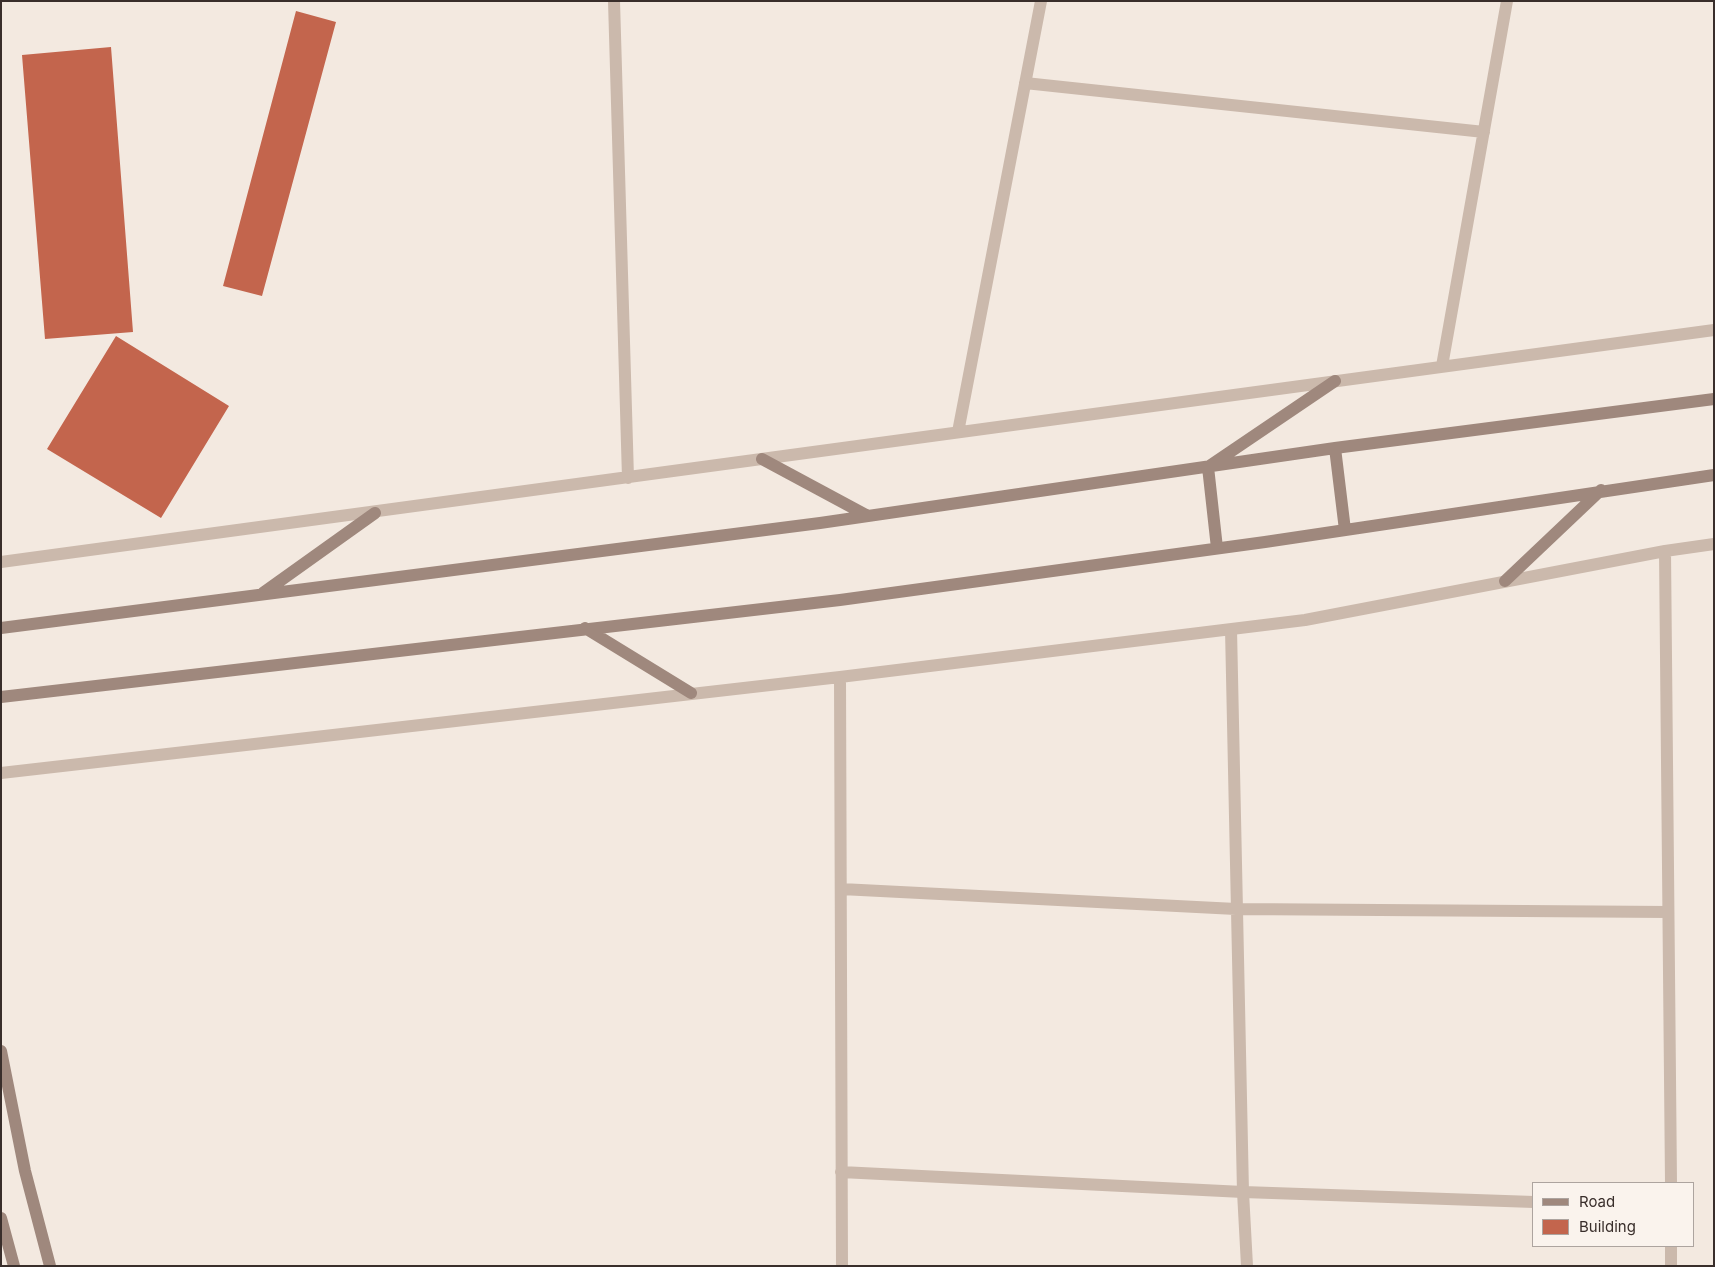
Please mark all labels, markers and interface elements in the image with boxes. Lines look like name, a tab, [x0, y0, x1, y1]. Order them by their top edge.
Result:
legend	[1532, 1182, 1695, 1247]
text: Road	[1579, 1192, 1615, 1211]
text: Building	[1579, 1217, 1636, 1236]

